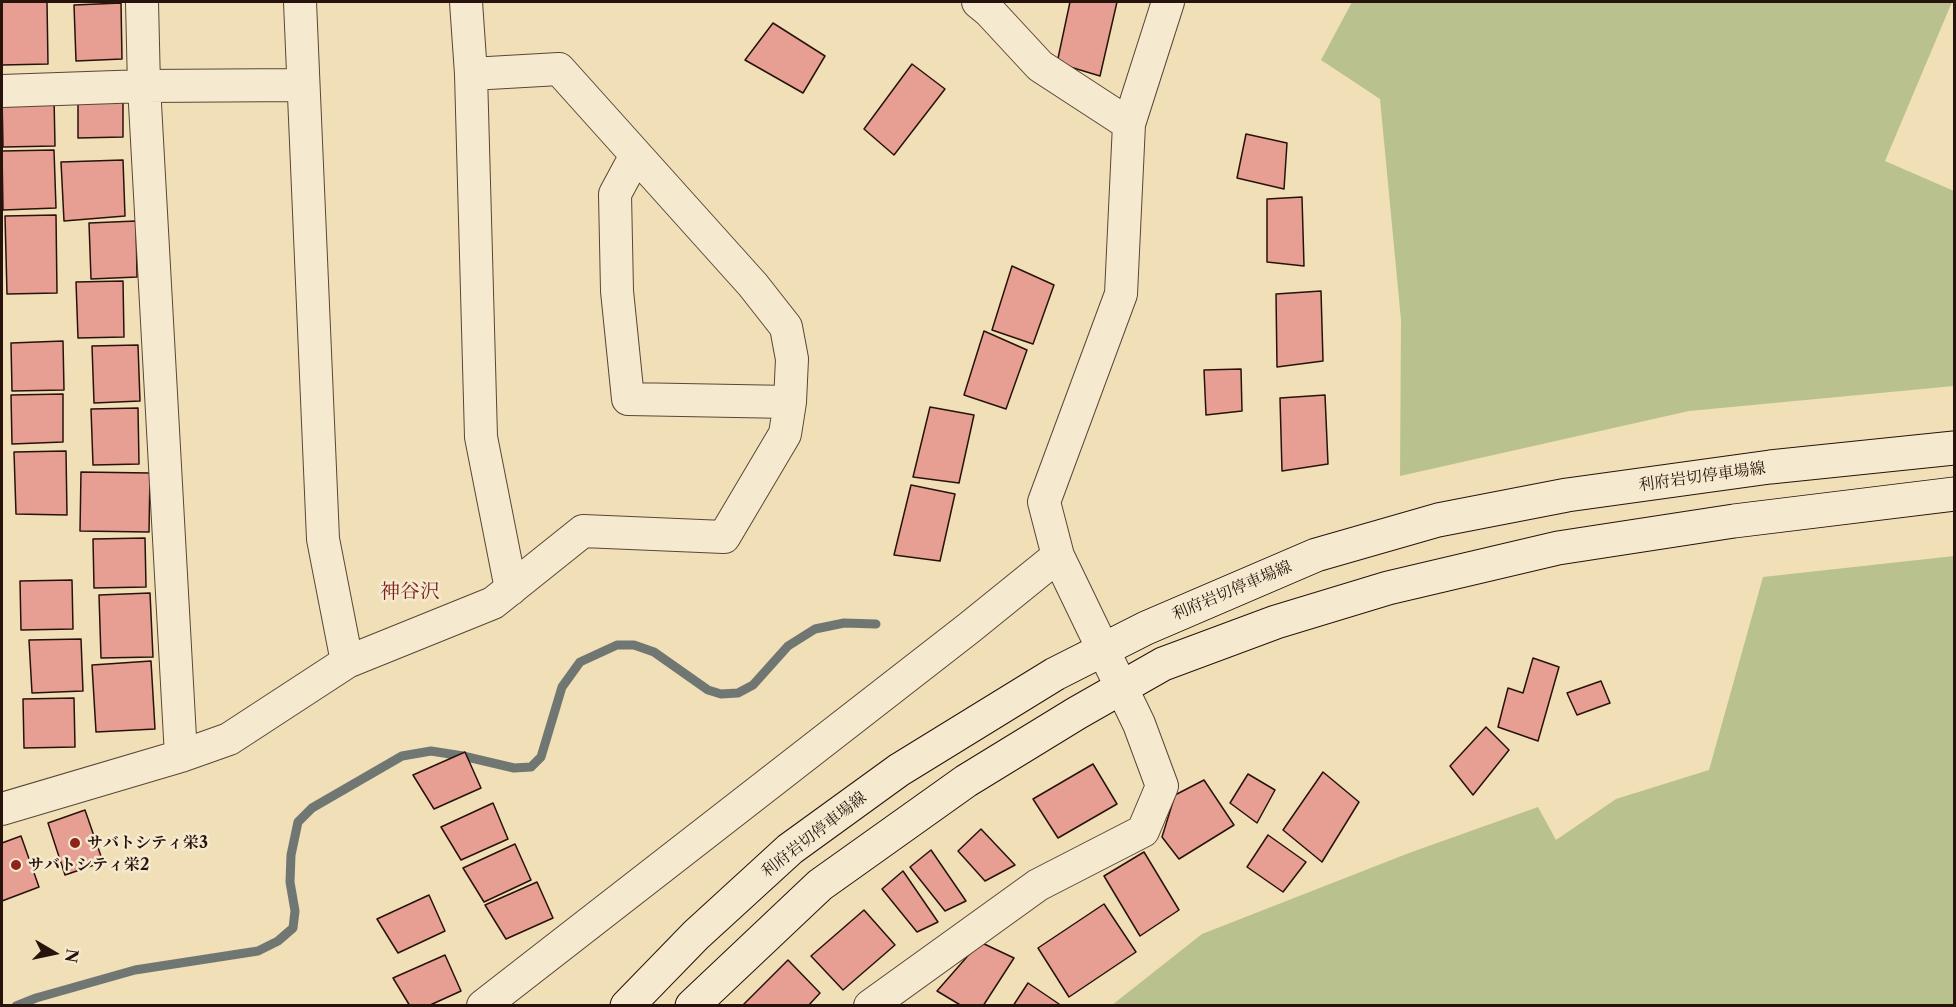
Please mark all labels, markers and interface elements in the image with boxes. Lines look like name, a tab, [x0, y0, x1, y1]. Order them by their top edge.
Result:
street label: 利府岩切停車場線	[1637, 459, 1767, 495]
street label: 利府岩切停車場線	[1169, 557, 1295, 625]
district label: 神谷沢	[380, 580, 440, 604]
street label: 利府岩切停車場線	[758, 788, 870, 882]
place label: サバトシティ栄3	[87, 833, 208, 853]
marker: サバトシティ栄3	[68, 836, 82, 850]
place label: サバトシティ栄2	[28, 855, 149, 875]
marker: サバトシティ栄2	[9, 858, 23, 872]
north arrow	[24, 923, 84, 983]
text: N	[61, 947, 83, 964]

